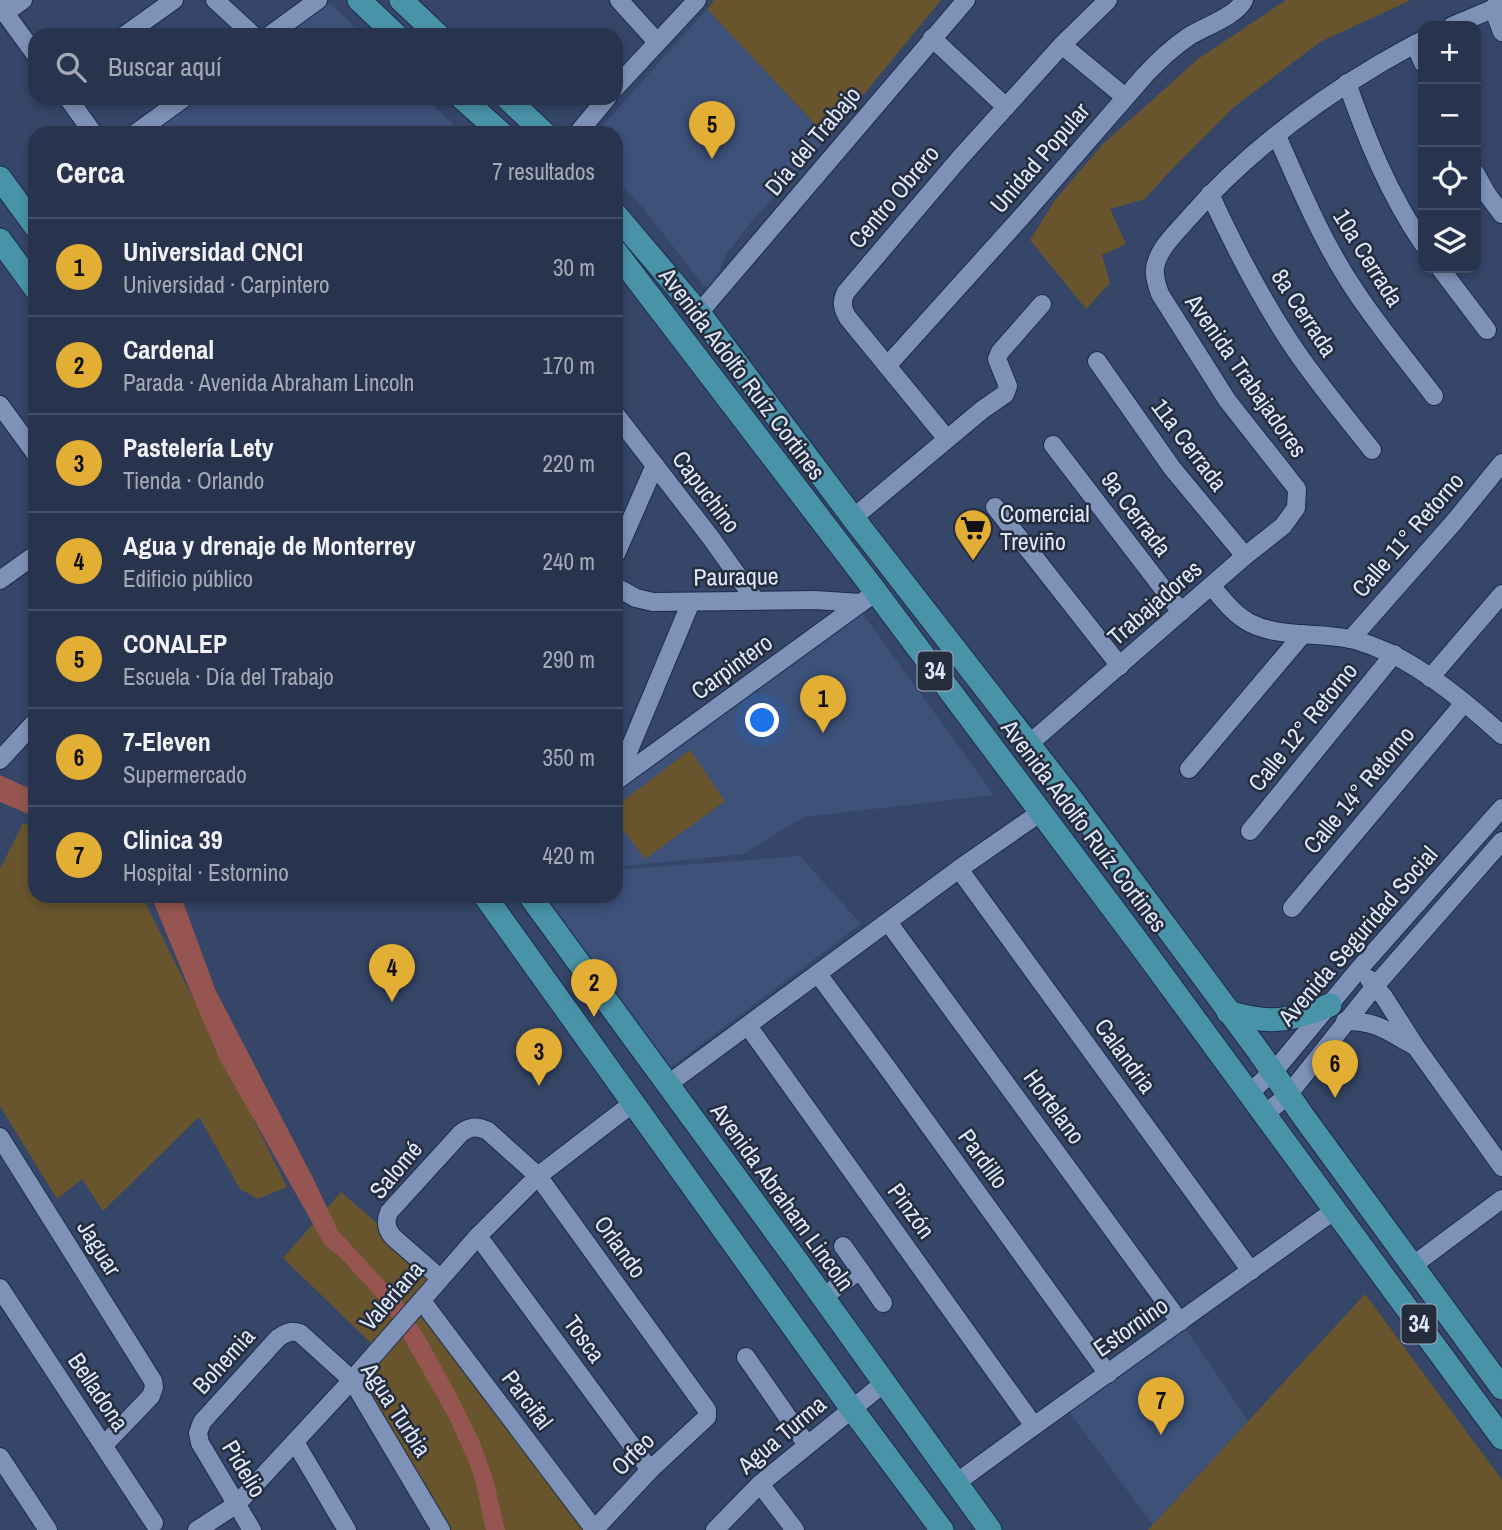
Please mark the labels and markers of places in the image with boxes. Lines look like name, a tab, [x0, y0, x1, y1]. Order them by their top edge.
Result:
pin: 5	[689, 101, 735, 159]
place label: Comercial Treviño	[1000, 497, 1090, 557]
supermarket icon: Comercial Treviño	[952, 507, 994, 562]
pin: 1	[800, 675, 846, 733]
pin: 4	[369, 944, 415, 1002]
pin: 2	[571, 959, 617, 1017]
pin: 3	[516, 1028, 562, 1086]
pin: 6	[1312, 1040, 1358, 1098]
pin: 7	[1138, 1377, 1184, 1435]

